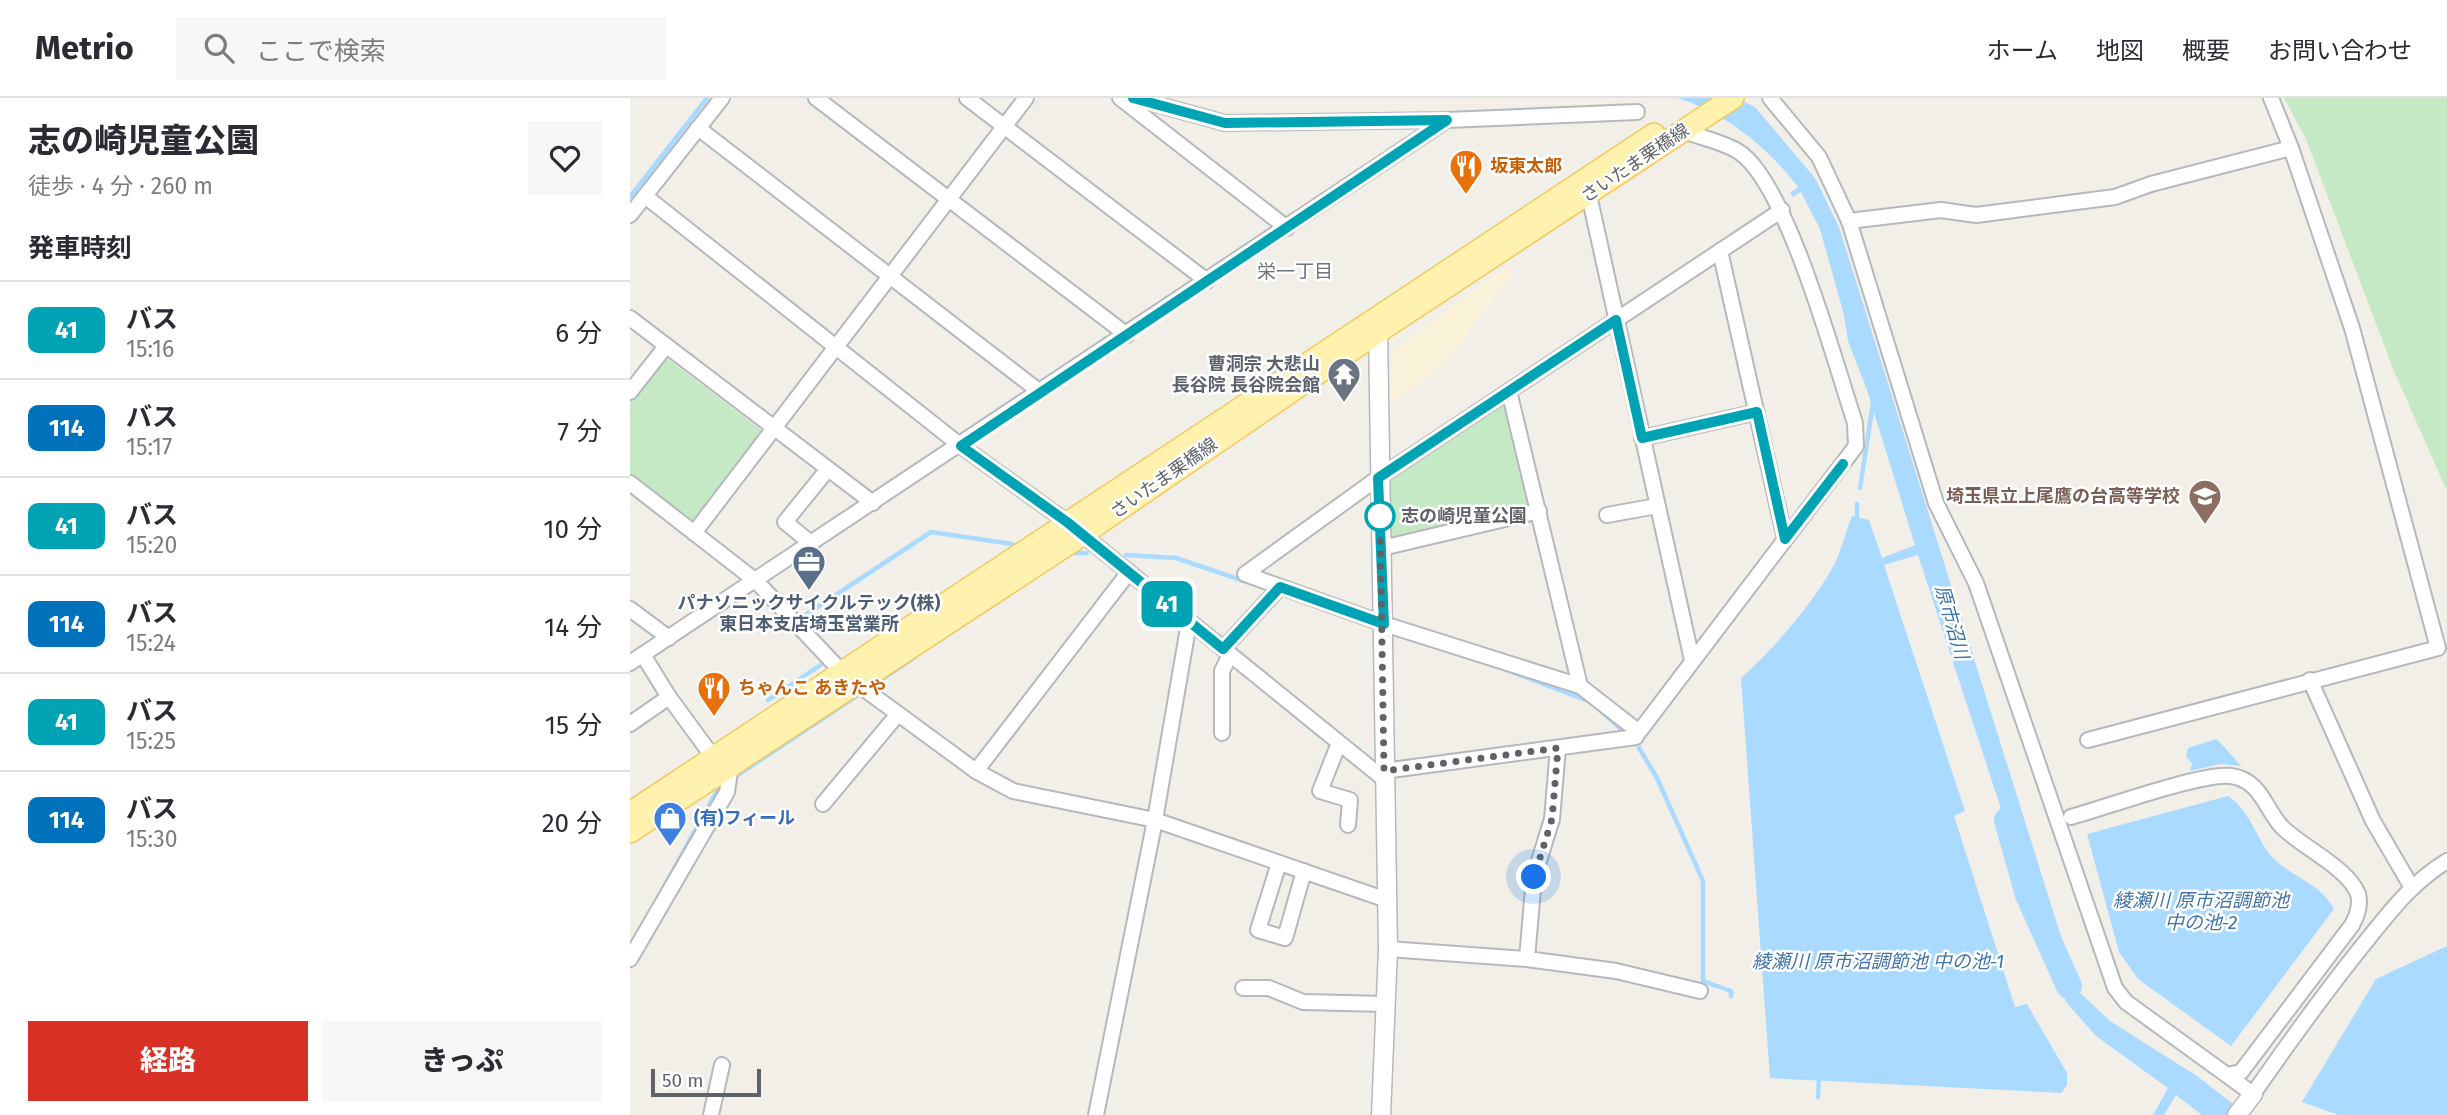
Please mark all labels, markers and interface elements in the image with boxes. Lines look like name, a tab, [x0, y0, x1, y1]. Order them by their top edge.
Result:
search box	[176, 17, 666, 80]
text: Metrio	[35, 28, 134, 68]
icon: search	[200, 29, 238, 67]
text: ここで検索	[256, 36, 386, 67]
text: ホーム	[1987, 37, 2058, 65]
text: 地図	[2096, 37, 2144, 65]
text: 概要	[2182, 37, 2230, 65]
text: お問い合わせ	[2268, 37, 2412, 65]
street label: さいたま栗橋線	[1577, 119, 1693, 207]
text: 志の崎児童公園	[28, 121, 259, 161]
button: heart	[528, 121, 602, 195]
restaurant icon: 坂東太郎	[1447, 147, 1485, 196]
place label: 坂東太郎	[1490, 155, 1562, 177]
text: 徒歩 · 4 分 · 260 m	[28, 172, 213, 200]
text: 発車時刻	[28, 233, 132, 264]
district label: 栄一丁目	[1257, 260, 1333, 283]
text: バス	[126, 304, 178, 335]
text: 41	[55, 316, 78, 344]
text: 6 分	[555, 318, 602, 349]
text: 15:16	[126, 335, 174, 363]
place label: 曹洞宗 大悲山 長谷院 長谷院会館	[1172, 353, 1320, 396]
temple icon: 曹洞宗 大悲山 長谷院 長谷院会館	[1325, 355, 1363, 404]
text: バス	[126, 402, 178, 433]
text: 114	[49, 414, 84, 442]
text: 7 分	[558, 416, 602, 447]
text: 15:17	[126, 433, 172, 461]
street label: さいたま栗橋線	[1106, 433, 1222, 523]
school or university icon: 埼玉県立上尾鷹の台高等学校	[2186, 477, 2224, 526]
place label: 埼玉県立上尾鷹の台高等学校	[1946, 485, 2180, 507]
text: バス	[126, 500, 178, 531]
marker: 志の崎児童公園	[1365, 501, 1395, 531]
place label: 志の崎児童公園	[1401, 505, 1527, 527]
text: 41	[55, 512, 78, 540]
text: 10 分	[543, 514, 602, 545]
text: 15:20	[126, 531, 177, 559]
office icon: パナソニックサイクルテック(株) 東日本支店埼玉営業所	[790, 543, 828, 592]
line badge: 41	[1135, 581, 1198, 627]
water label: 原市沼川	[1930, 582, 1974, 664]
text: 41	[1156, 590, 1178, 618]
place label: パナソニックサイクルテック(株) 東日本支店埼玉営業所	[678, 592, 941, 635]
text: バス	[126, 598, 178, 629]
text: 114	[49, 610, 84, 638]
text: 14 分	[544, 612, 602, 643]
text: 15:24	[126, 629, 176, 657]
restaurant icon: ちゃんこ あきたや	[695, 669, 733, 718]
place label: ちゃんこ あきたや	[738, 677, 886, 699]
text: バス	[126, 696, 178, 727]
text: 41	[55, 708, 78, 736]
text: 15 分	[545, 710, 602, 741]
text: 15:25	[126, 727, 176, 755]
text: バス	[126, 794, 178, 825]
shop icon: (有)フィール	[651, 799, 689, 848]
text: 114	[49, 806, 84, 834]
place label: (有)フィール	[694, 807, 795, 829]
text: 20 分	[542, 808, 602, 839]
text: 15:30	[126, 825, 178, 853]
your location	[1516, 859, 1551, 894]
water label: 綾瀬川 原市沼調節池 中の池-2	[2113, 889, 2291, 934]
water label: 綾瀬川 原市沼調節池 中の池-1	[1752, 950, 2004, 973]
button: 経路	[28, 1021, 308, 1101]
button: きっぷ	[322, 1021, 602, 1101]
scale bar	[651, 1066, 761, 1098]
text: 50 m	[662, 1069, 703, 1092]

